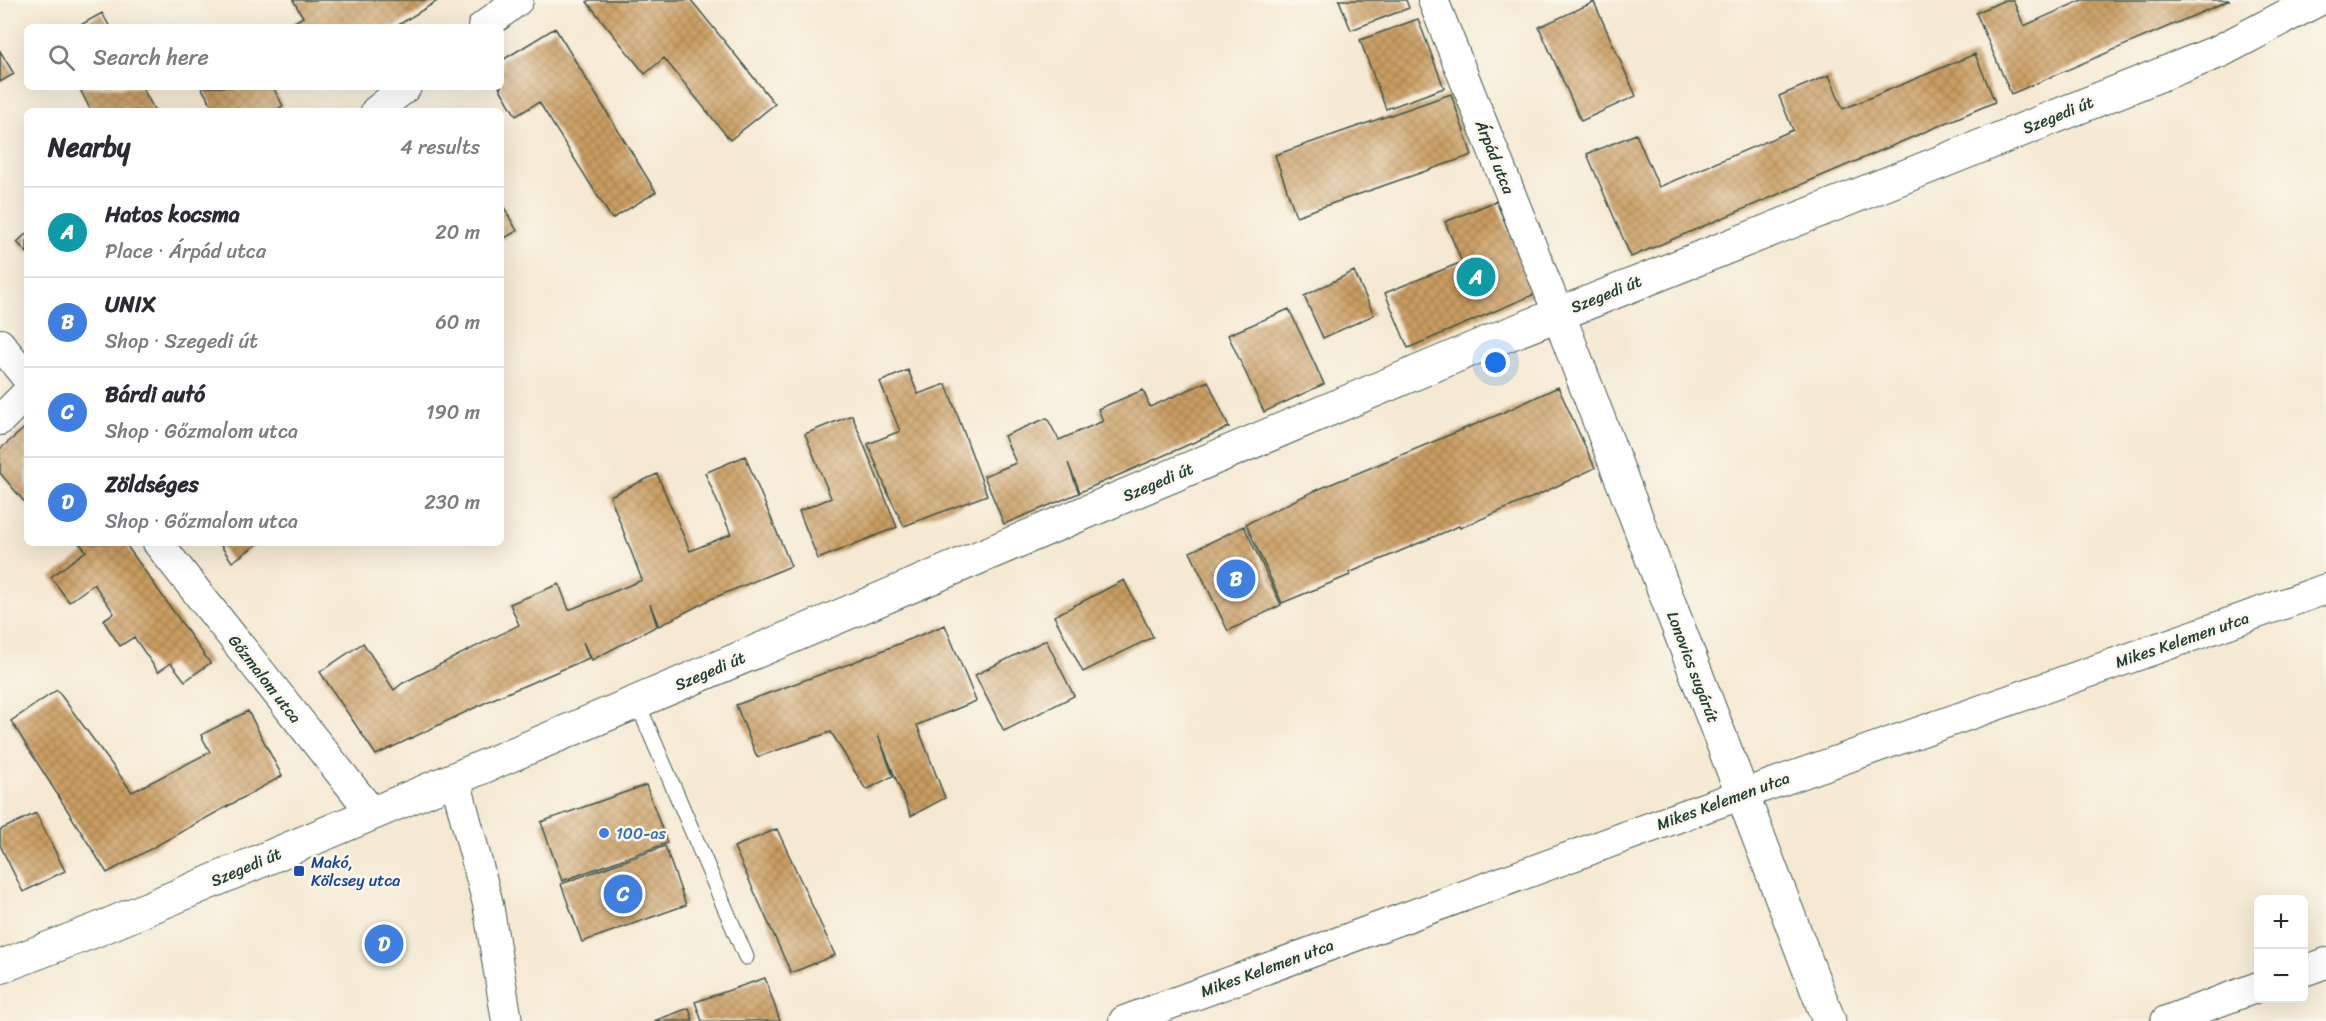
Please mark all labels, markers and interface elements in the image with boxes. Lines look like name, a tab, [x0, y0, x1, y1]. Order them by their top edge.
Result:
search box	[24, 24, 504, 90]
text: Search here	[93, 38, 209, 77]
icon: search	[45, 41, 78, 74]
street label: Szegedi út	[2018, 88, 2098, 142]
street label: Árpád utca	[1467, 115, 1523, 199]
text: Nearby	[48, 124, 130, 170]
text: 4 results	[400, 130, 480, 165]
text: Hatos kocsma	[105, 195, 240, 234]
text: A	[61, 215, 74, 250]
text: 20 m	[435, 215, 480, 250]
text: Place · Árpád utca	[105, 234, 266, 269]
pin: A	[1456, 254, 1496, 300]
street label: Szegedi út	[1566, 267, 1646, 321]
text: UNIX	[105, 285, 156, 324]
text: B	[61, 305, 74, 340]
text: 60 m	[435, 305, 480, 340]
text: Shop · Szegedi út	[105, 324, 258, 359]
your location	[1481, 348, 1510, 377]
text: Bárdi autó	[105, 375, 205, 414]
text: C	[61, 395, 74, 430]
text: 190 m	[426, 395, 480, 430]
text: Shop · Gőzmalom utca	[105, 414, 298, 449]
street label: Szegedi út	[1118, 454, 1198, 510]
text: Zöldséges	[105, 465, 199, 504]
text: D	[62, 485, 73, 520]
text: 230 m	[424, 485, 480, 520]
text: Shop · Gőzmalom utca	[105, 504, 298, 539]
pin: B	[1216, 556, 1256, 602]
street label: Mikes Kelemen utca	[2111, 603, 2253, 677]
street label: Lonovics sugárút	[1658, 607, 1728, 727]
street label: Gőzmalom utca	[221, 628, 309, 730]
street label: Szegedi út	[670, 643, 750, 699]
street label: Mikes Kelemen utca	[1652, 763, 1794, 839]
place label: 100-as	[616, 819, 667, 848]
marker: 100-as	[597, 826, 611, 840]
street label: Szegedi út	[206, 839, 286, 895]
place label: Makó, Kölcsey utca	[311, 848, 400, 895]
marker: Makó, Kölcsey utca	[292, 864, 306, 878]
pin: C	[604, 872, 642, 916]
map controls	[2254, 895, 2308, 1003]
button: +	[2254, 895, 2308, 949]
pin: D	[364, 922, 404, 966]
street label: Mikes Kelemen utca	[1196, 930, 1338, 1006]
button: −	[2254, 949, 2308, 1003]

